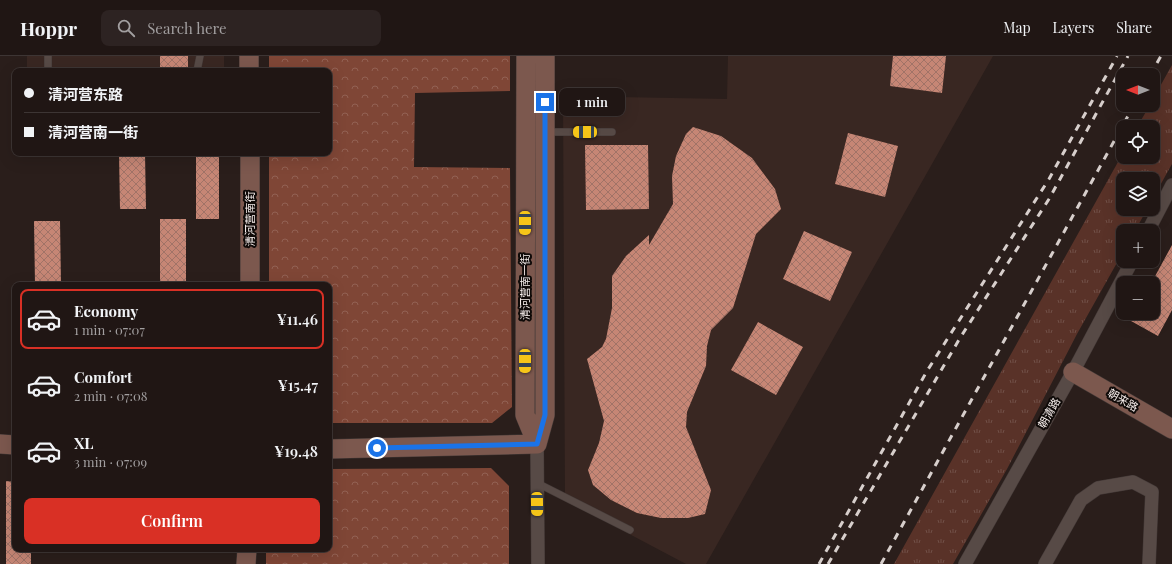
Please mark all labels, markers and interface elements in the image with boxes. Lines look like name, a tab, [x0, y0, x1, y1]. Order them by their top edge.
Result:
search box	[101, 10, 381, 46]
text: Hoppr	[20, 15, 77, 41]
icon: search	[115, 17, 137, 39]
text: Search here	[147, 18, 227, 38]
text: Map	[1003, 18, 1031, 37]
text: Layers	[1053, 18, 1094, 37]
text: Share	[1116, 18, 1152, 37]
north arrow	[1116, 68, 1160, 112]
map controls	[1116, 68, 1160, 320]
text: 清河营东路	[48, 84, 123, 104]
callout: 1 min	[559, 88, 625, 116]
route end	[536, 93, 554, 111]
text: 1 min	[576, 93, 608, 110]
button: locate	[1116, 120, 1160, 164]
text: 清河营南一街	[48, 122, 138, 142]
car	[573, 126, 597, 138]
button: layers	[1116, 172, 1160, 216]
street label: 清河营南街	[242, 192, 257, 247]
car	[519, 211, 531, 235]
button: +	[1116, 224, 1160, 268]
street label: 清河营南一街	[517, 254, 532, 320]
button: −	[1116, 276, 1160, 320]
icon: car	[26, 301, 62, 337]
text: Economy	[74, 301, 138, 321]
text: ¥11.46	[277, 309, 318, 329]
text: 1 min · 07:07	[74, 321, 145, 338]
car	[519, 349, 531, 373]
icon: car	[26, 367, 62, 403]
text: Comfort	[74, 367, 132, 387]
text: ¥15.47	[278, 375, 318, 395]
street label: 朝来路	[1105, 385, 1141, 414]
text: 2 min · 07:08	[74, 387, 148, 404]
street label: 朝清路	[1034, 395, 1063, 431]
icon: car	[26, 433, 62, 469]
text: XL	[74, 433, 94, 453]
route start	[368, 439, 386, 457]
text: ¥19.48	[274, 441, 318, 461]
text: 3 min · 07:09	[74, 453, 147, 470]
car	[531, 492, 543, 516]
button: Confirm	[24, 498, 320, 544]

